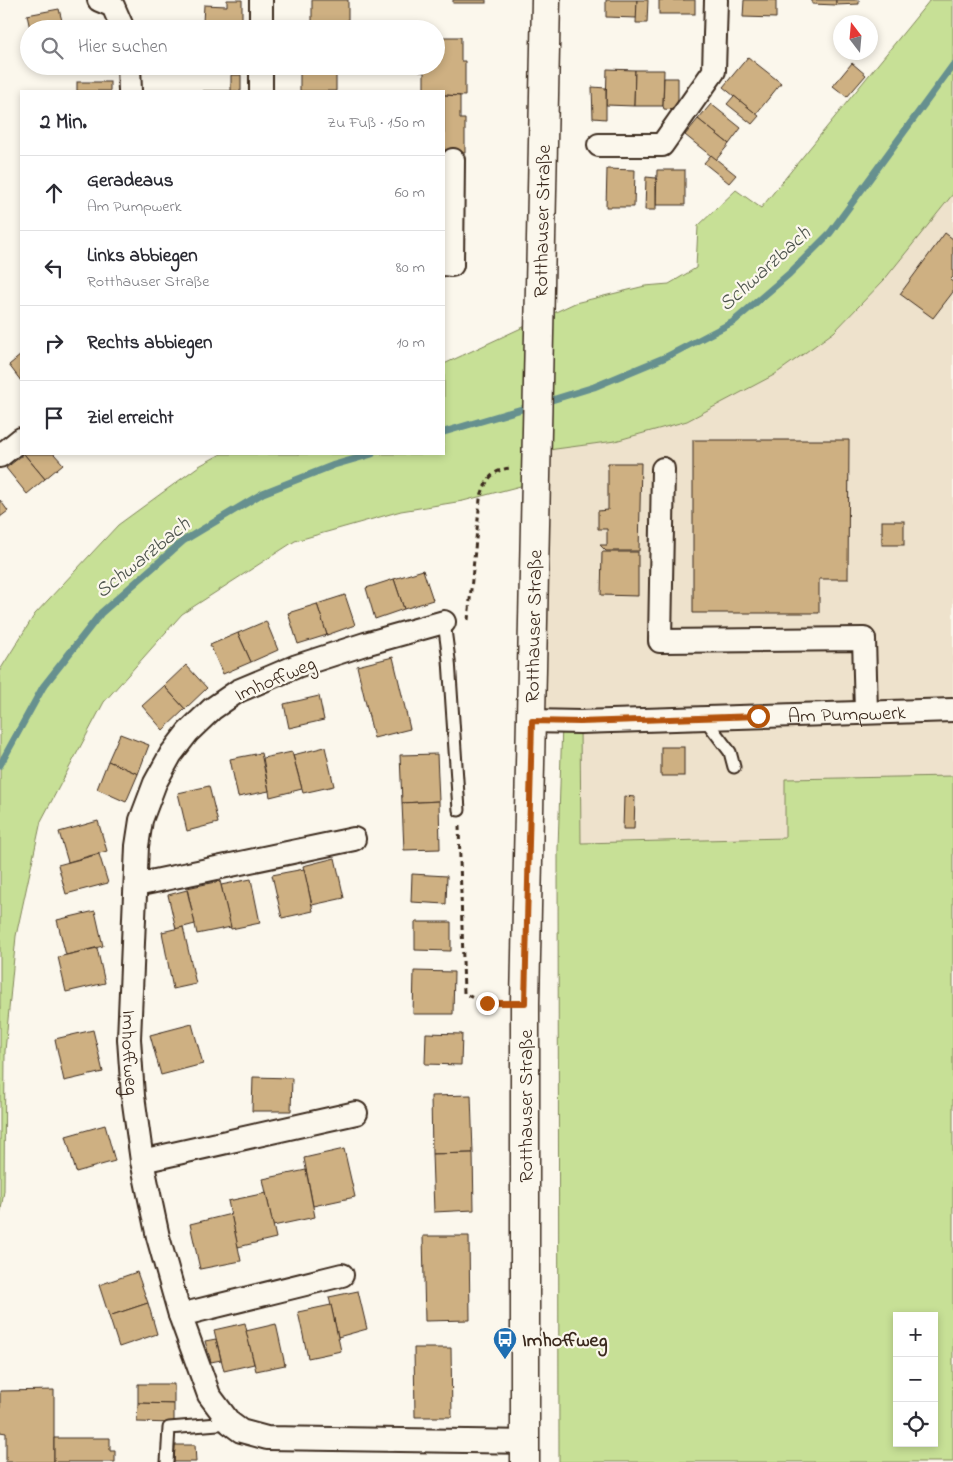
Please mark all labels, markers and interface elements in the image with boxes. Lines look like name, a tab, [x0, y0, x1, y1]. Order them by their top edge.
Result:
north arrow	[833, 15, 878, 60]
search box	[20, 20, 445, 75]
icon: search	[38, 34, 66, 62]
text: Hier suchen	[78, 34, 167, 61]
text: 2 Min.	[40, 108, 87, 138]
text: Zu Fuß · 150 m	[327, 111, 425, 135]
street label: Rotthauser Straße	[528, 144, 560, 298]
text: Geradeaus	[87, 168, 174, 195]
icon: ahead	[40, 179, 68, 207]
text: 60 m	[395, 181, 425, 205]
text: Am Pumpwerk	[87, 195, 181, 219]
water label: Schwarzbach	[713, 219, 819, 319]
text: Links abbiegen	[87, 243, 198, 270]
icon: left	[40, 254, 68, 282]
text: 80 m	[396, 256, 425, 280]
text: Rotthauser Straße	[87, 270, 209, 294]
icon: right	[40, 329, 68, 357]
text: Rechts abbiegen	[87, 330, 212, 357]
text: 10 m	[397, 331, 425, 355]
icon: arrive	[40, 404, 68, 432]
text: Ziel erreicht	[87, 405, 174, 432]
water label: Schwarzbach	[89, 510, 198, 606]
street label: Rotthauser Straße	[519, 549, 551, 703]
street label: Imhoffweg	[231, 650, 321, 711]
street label: Am Pumpwerk	[787, 700, 907, 732]
route start	[747, 705, 770, 728]
route end	[476, 992, 499, 1015]
street label: Imhoffweg	[112, 1009, 145, 1097]
street label: Rotthauser Straße	[513, 1030, 542, 1182]
map controls	[893, 1312, 938, 1447]
button: +	[893, 1312, 938, 1357]
bus stop icon: Imhoffweg	[492, 1326, 518, 1360]
place label: Imhoffweg	[522, 1327, 608, 1357]
button: −	[893, 1357, 938, 1402]
button: locate	[893, 1402, 938, 1447]

